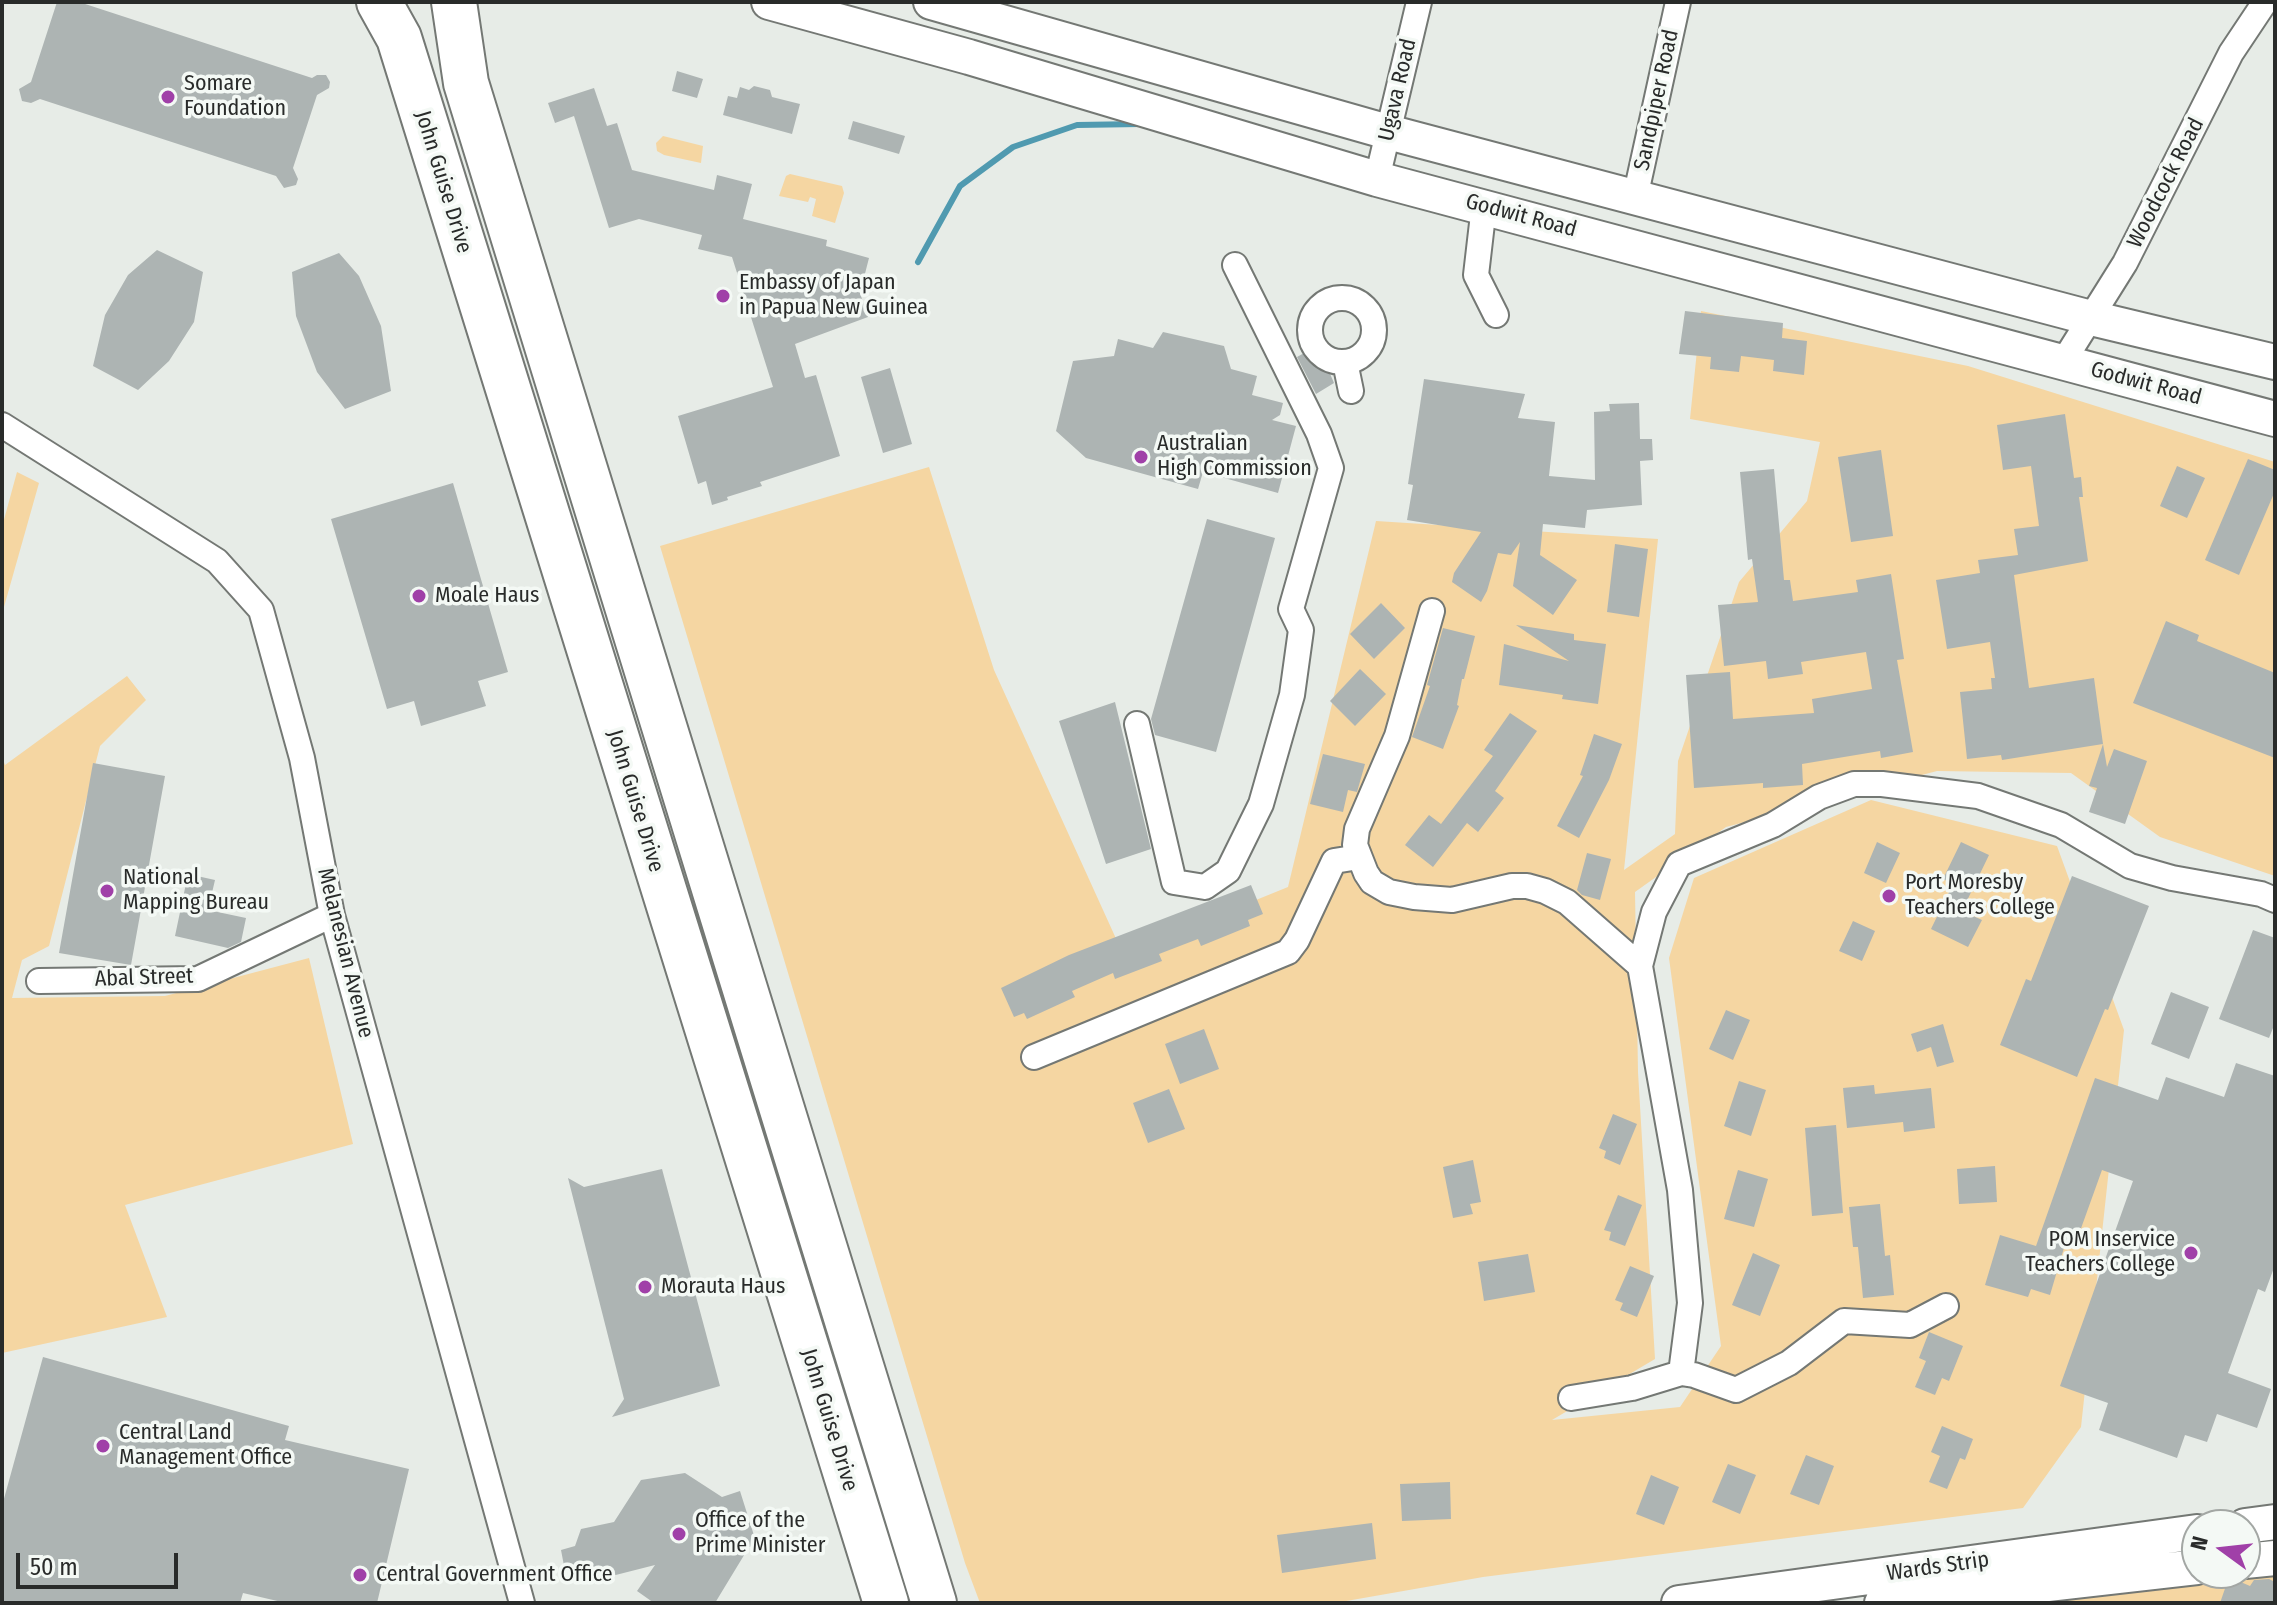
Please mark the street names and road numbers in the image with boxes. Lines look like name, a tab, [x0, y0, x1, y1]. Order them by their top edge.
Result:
street label: Sandpiper Road	[1629, 27, 1685, 173]
street label: Ugava Road	[1373, 36, 1423, 144]
street label: John Guise Drive	[409, 108, 477, 256]
street label: Woodcock Road	[2122, 114, 2210, 252]
street label: Godwit Road	[1463, 189, 1579, 243]
street label: Godwit Road	[2088, 357, 2204, 411]
street label: John Guise Drive	[601, 727, 669, 875]
street label: Melanesian Avenue	[311, 865, 379, 1041]
street label: Abal Street	[94, 963, 194, 993]
street label: John Guise Drive	[795, 1346, 863, 1494]
street label: Wards Strip	[1885, 1547, 1991, 1587]

